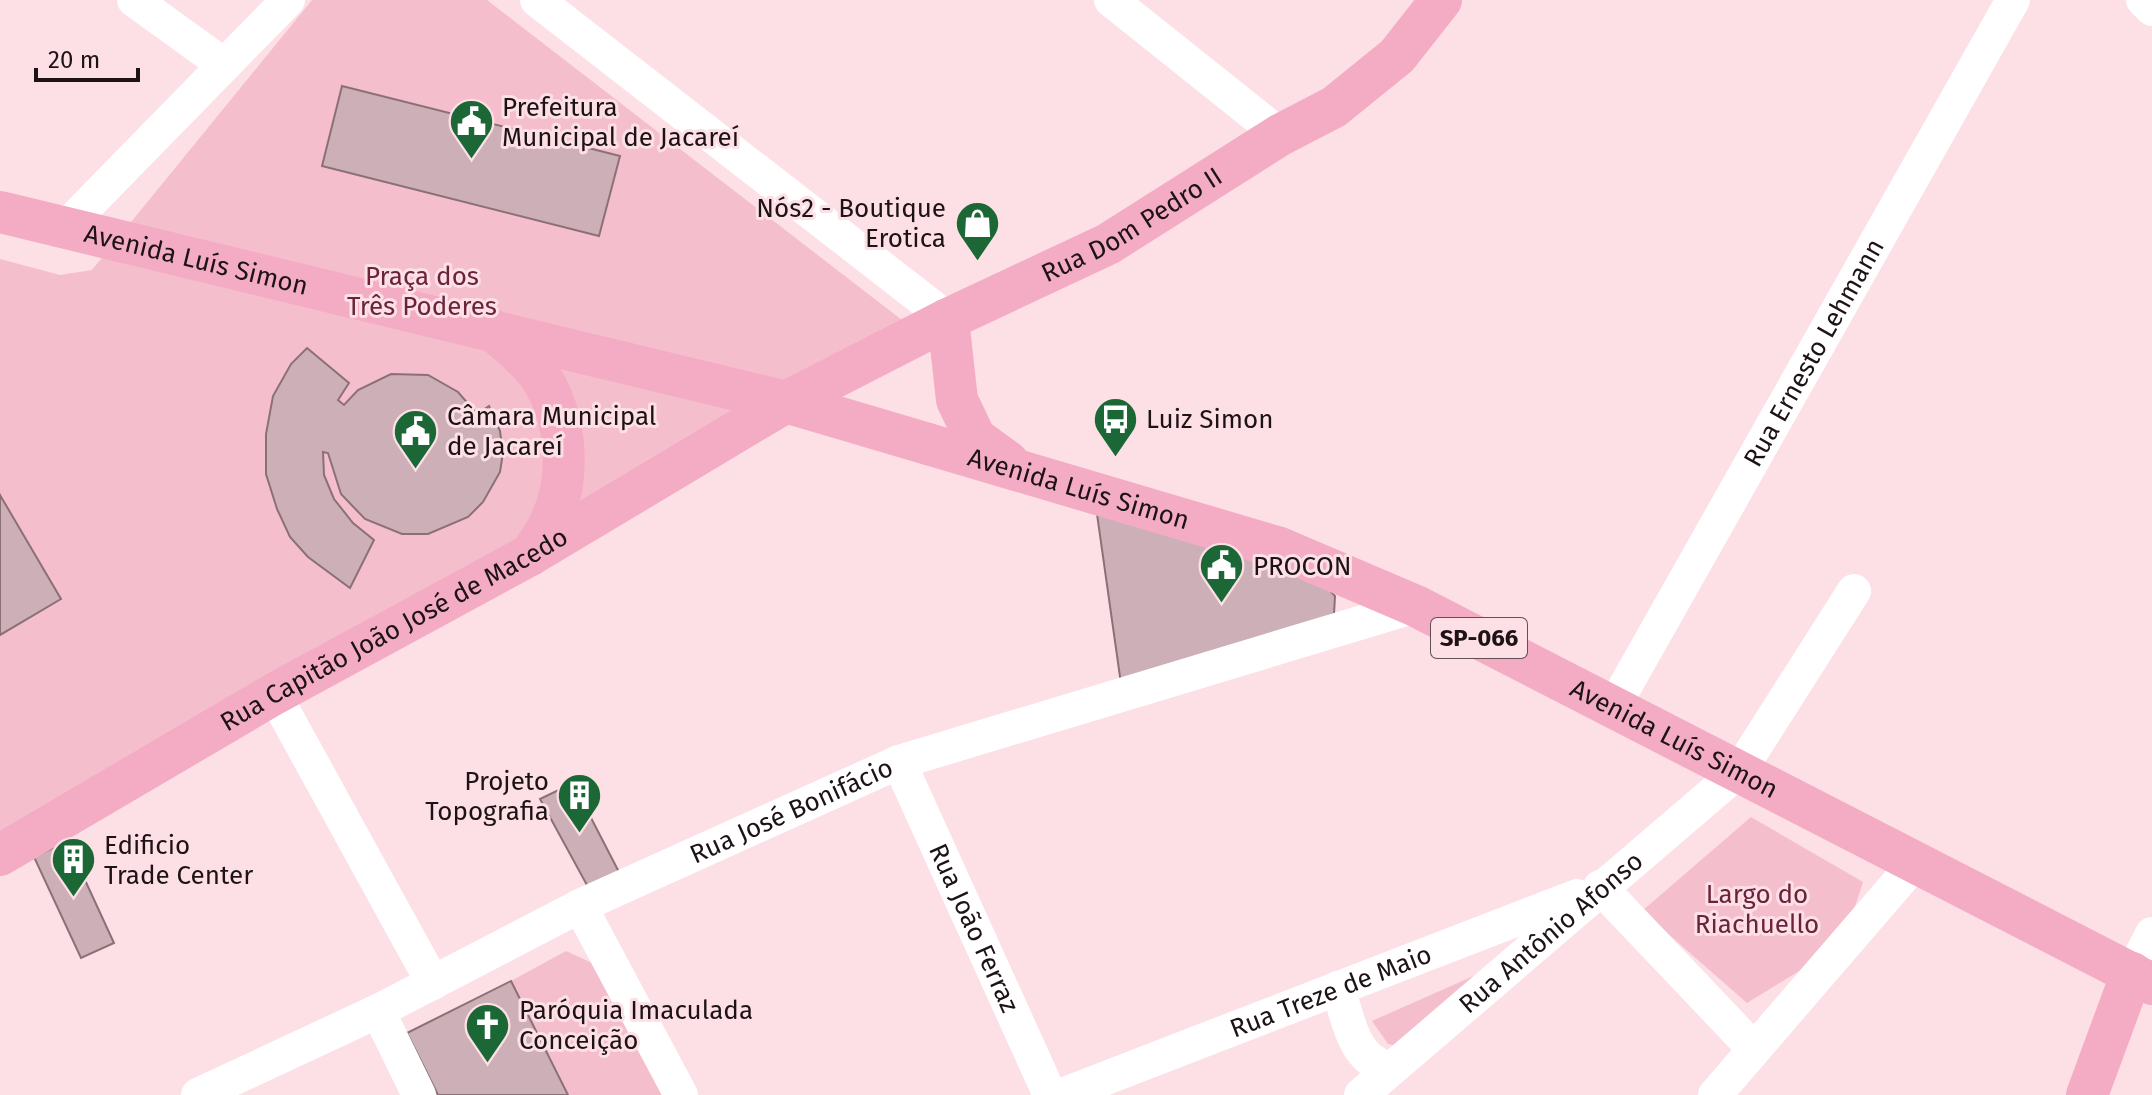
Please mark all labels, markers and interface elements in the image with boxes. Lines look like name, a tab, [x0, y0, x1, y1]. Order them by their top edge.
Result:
scale bar	[36, 32, 138, 82]
text: 20 m	[48, 46, 100, 74]
place label: Prefeitura Municipal de Jacareí	[502, 92, 739, 153]
public building icon: Prefeitura Municipal de Jacareí	[447, 98, 495, 161]
street label: Rua Dom Pedro II	[1036, 161, 1228, 289]
place label: Nós2 - Boutique Erotica	[756, 193, 946, 254]
shop icon: Nós2 - Boutique Erotica	[953, 199, 1001, 262]
street label: Avenida Luís Simon	[81, 218, 311, 302]
street label: Rua Ernesto Lehmann	[1737, 233, 1891, 472]
park label: Praça dos Três Poderes	[347, 261, 497, 322]
bus stop icon: Luiz Simon	[1091, 395, 1139, 458]
place label: Câmara Municipal de Jacareí	[447, 401, 657, 462]
place label: Luiz Simon	[1146, 404, 1273, 435]
public building icon: Câmara Municipal de Jacareí	[392, 407, 440, 470]
street label: Avenida Luís Simon	[964, 442, 1193, 536]
street label: Rua Capitão João José de Macedo	[215, 521, 573, 738]
public building icon: PROCON	[1198, 542, 1246, 605]
place label: PROCON	[1253, 551, 1351, 582]
road number: SP-066	[1431, 618, 1527, 658]
street label: Avenida Luís Simon	[1565, 673, 1783, 805]
street label: Rua José Bonifácio	[685, 752, 898, 870]
place label: Projeto Topografia	[425, 766, 549, 827]
building icon: Projeto Topografia	[556, 772, 604, 835]
place label: Edificio Trade Center	[104, 830, 253, 891]
building icon: Edificio Trade Center	[49, 836, 97, 899]
street label: Rua João Ferraz	[922, 839, 1025, 1017]
street label: Rua Antônio Afonso	[1453, 845, 1649, 1020]
park label: Largo do Riachuello	[1695, 879, 1819, 940]
street label: Rua Treze de Maio	[1226, 939, 1436, 1045]
place label: Paróquia Imaculada Conceição	[519, 995, 753, 1056]
church icon: Paróquia Imaculada Conceição	[464, 1001, 512, 1064]

